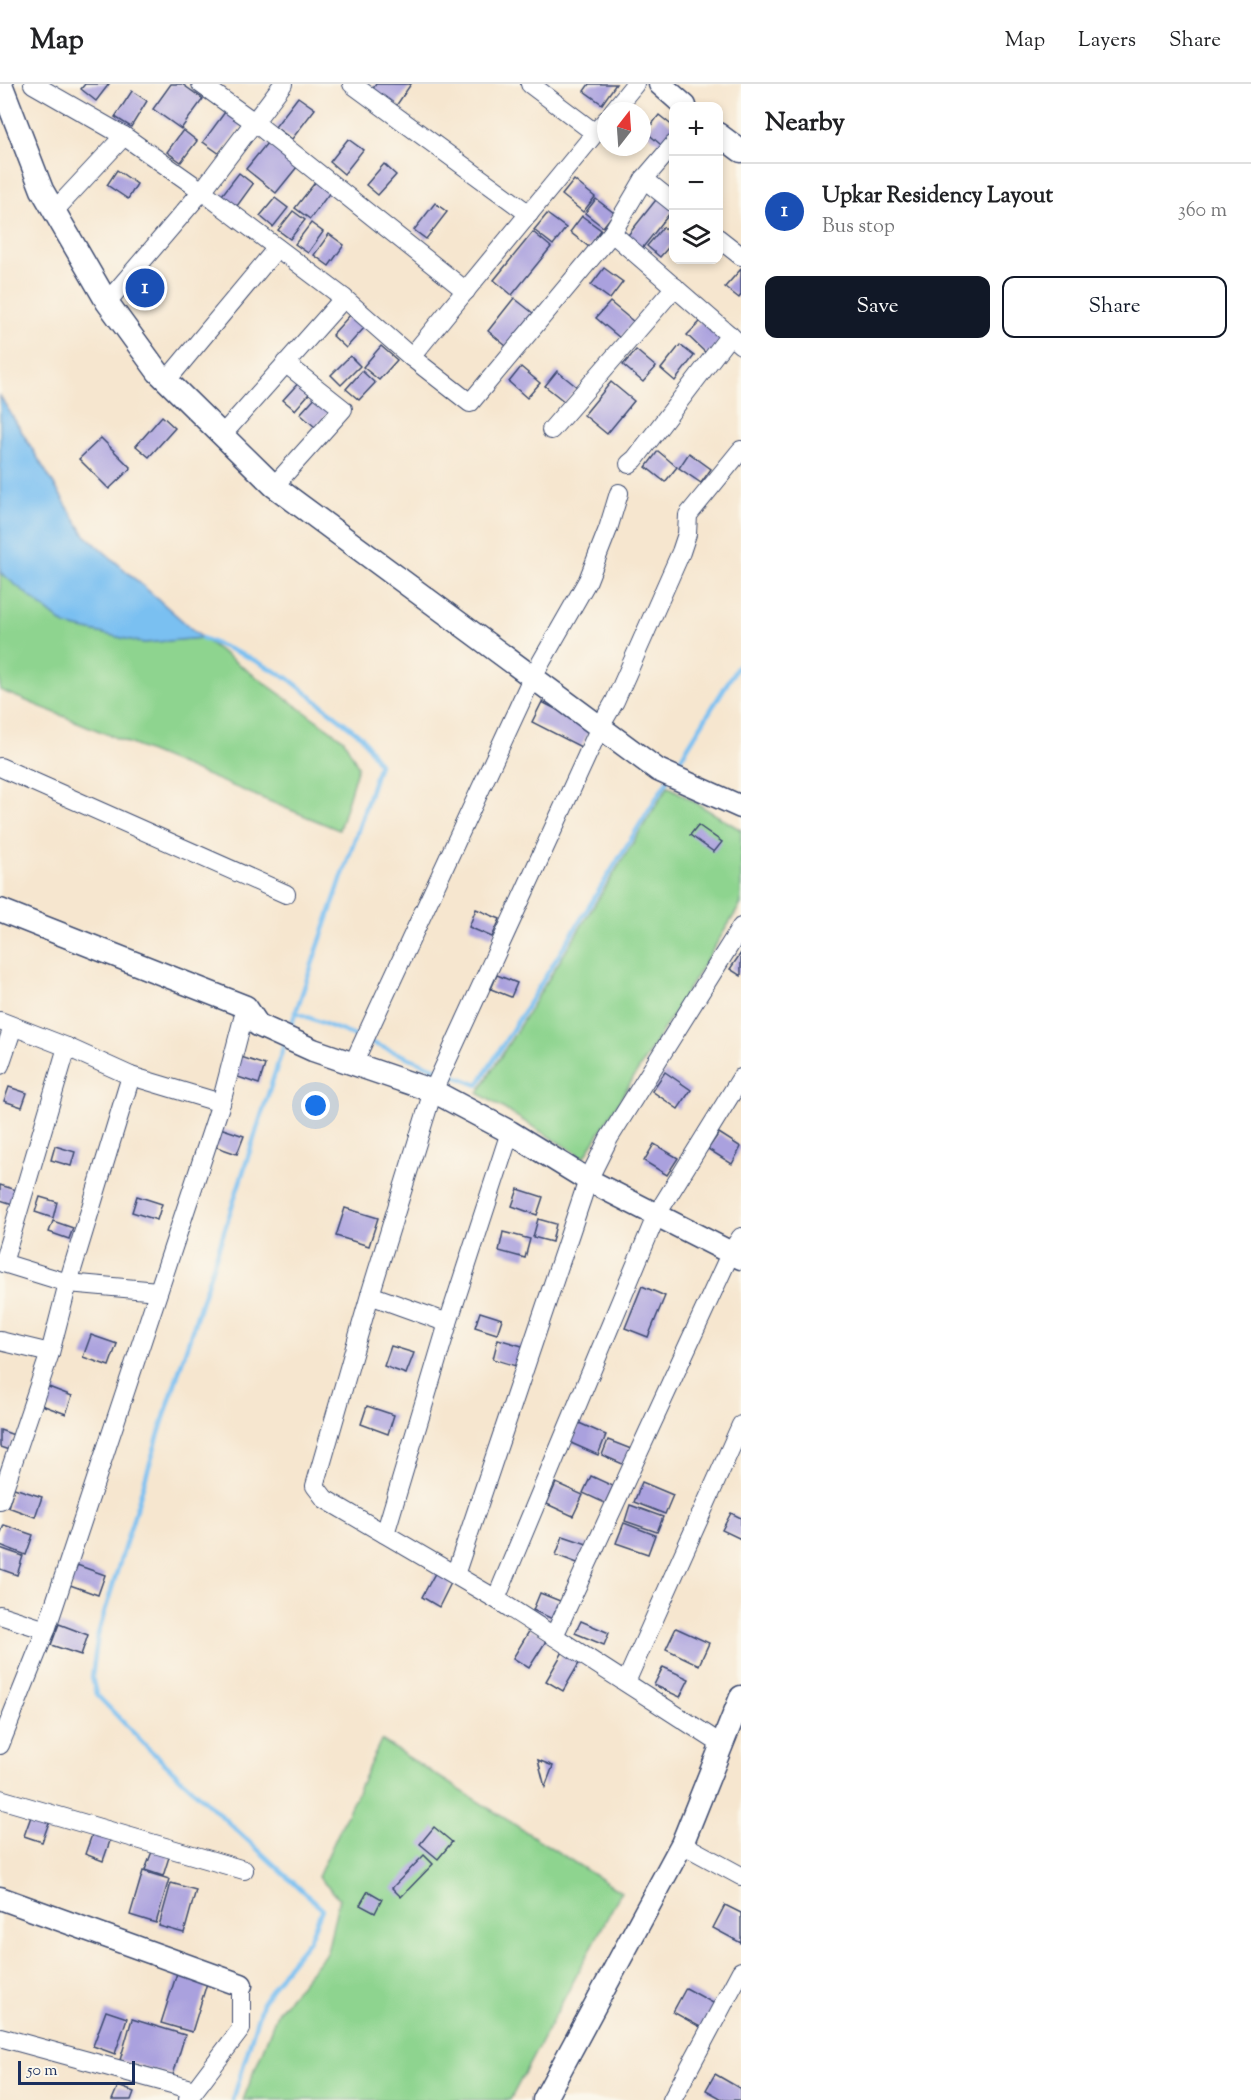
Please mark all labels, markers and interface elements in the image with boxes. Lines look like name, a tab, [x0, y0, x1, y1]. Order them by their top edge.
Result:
text: Map	[30, 21, 84, 61]
text: Map	[1005, 26, 1045, 56]
text: Layers	[1078, 26, 1136, 56]
text: Share	[1169, 26, 1221, 56]
north arrow	[597, 102, 651, 156]
map controls	[669, 102, 723, 264]
button: +	[669, 102, 723, 156]
text: Nearby	[765, 105, 845, 142]
button: −	[669, 156, 723, 210]
text: Upkar Residency Layout	[822, 181, 1053, 213]
text: 1	[781, 197, 788, 226]
text: 360 m	[1178, 197, 1227, 226]
button: layers	[669, 210, 723, 264]
text: Bus stop	[822, 213, 895, 242]
pin: 1	[126, 266, 164, 310]
button: Save	[765, 276, 990, 338]
button: Share	[1002, 276, 1227, 338]
your location	[301, 1091, 330, 1120]
scale bar	[18, 2058, 135, 2086]
text: 50 m	[27, 2060, 58, 2083]

